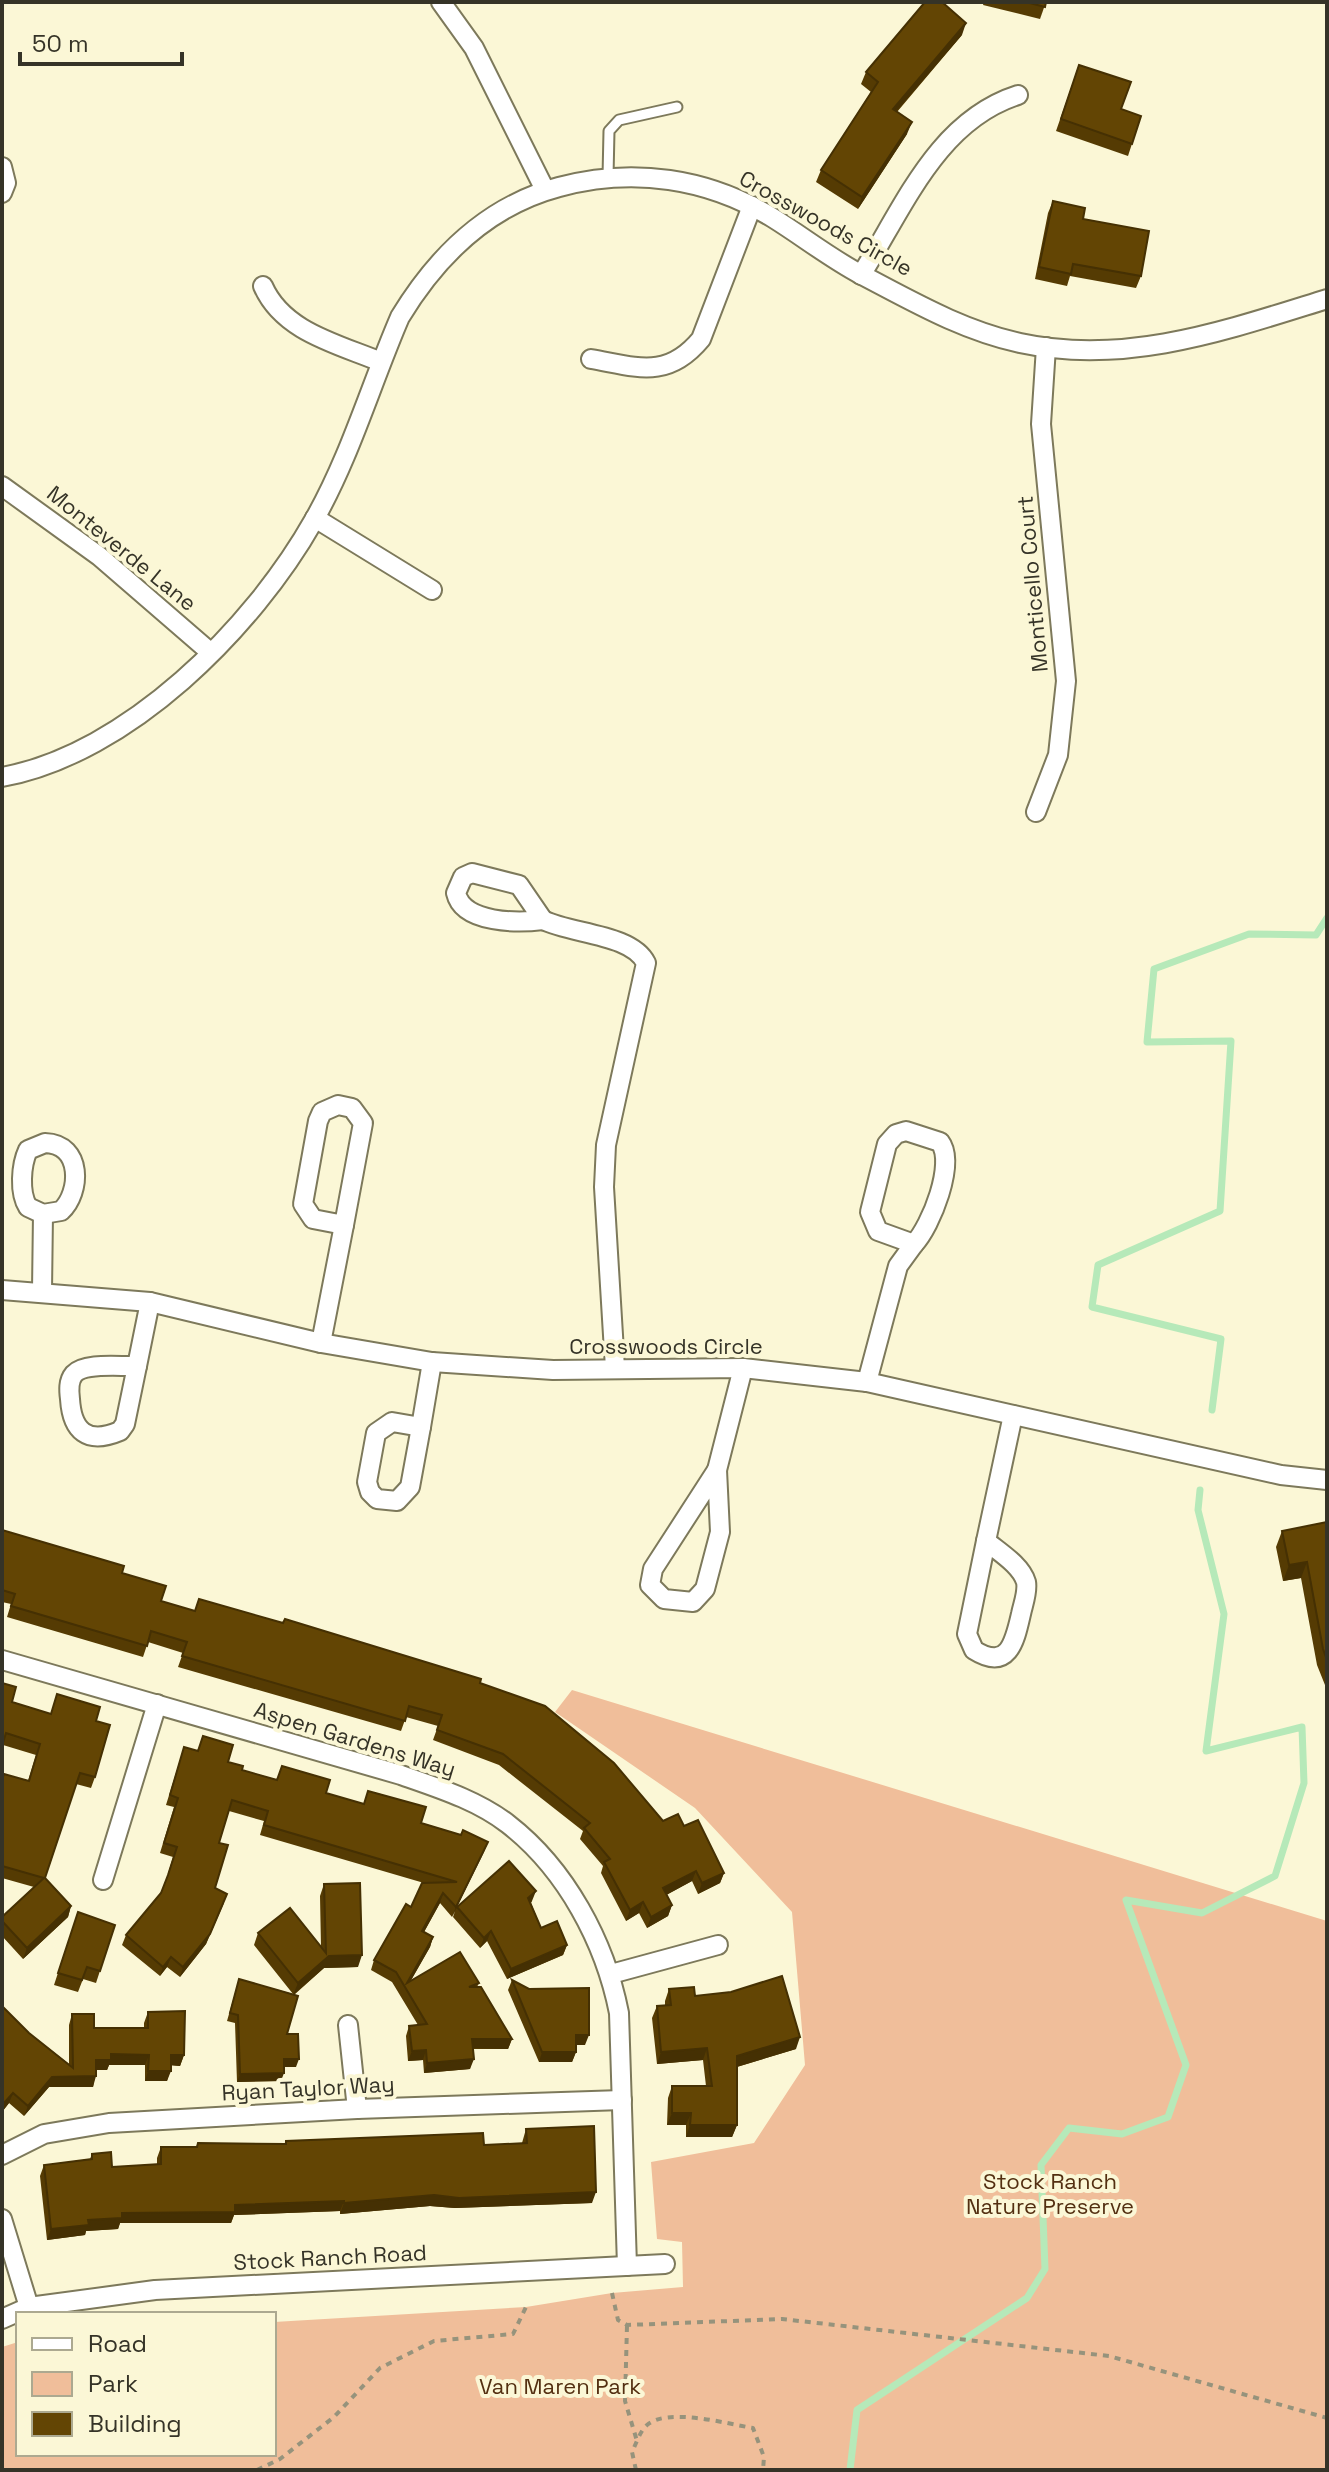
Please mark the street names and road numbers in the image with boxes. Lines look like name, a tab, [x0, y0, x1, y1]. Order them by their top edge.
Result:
street label: Crosswoods Circle	[735, 164, 917, 282]
street label: Monteverde Lane	[42, 479, 202, 617]
street label: Monticello Court	[1010, 495, 1054, 673]
street label: Crosswoods Circle	[569, 1332, 763, 1360]
street label: Aspen Gardens Way	[251, 1695, 459, 1783]
street label: Ryan Taylor Way	[221, 2069, 395, 2107]
street label: Stock Ranch Road	[233, 2238, 427, 2276]

